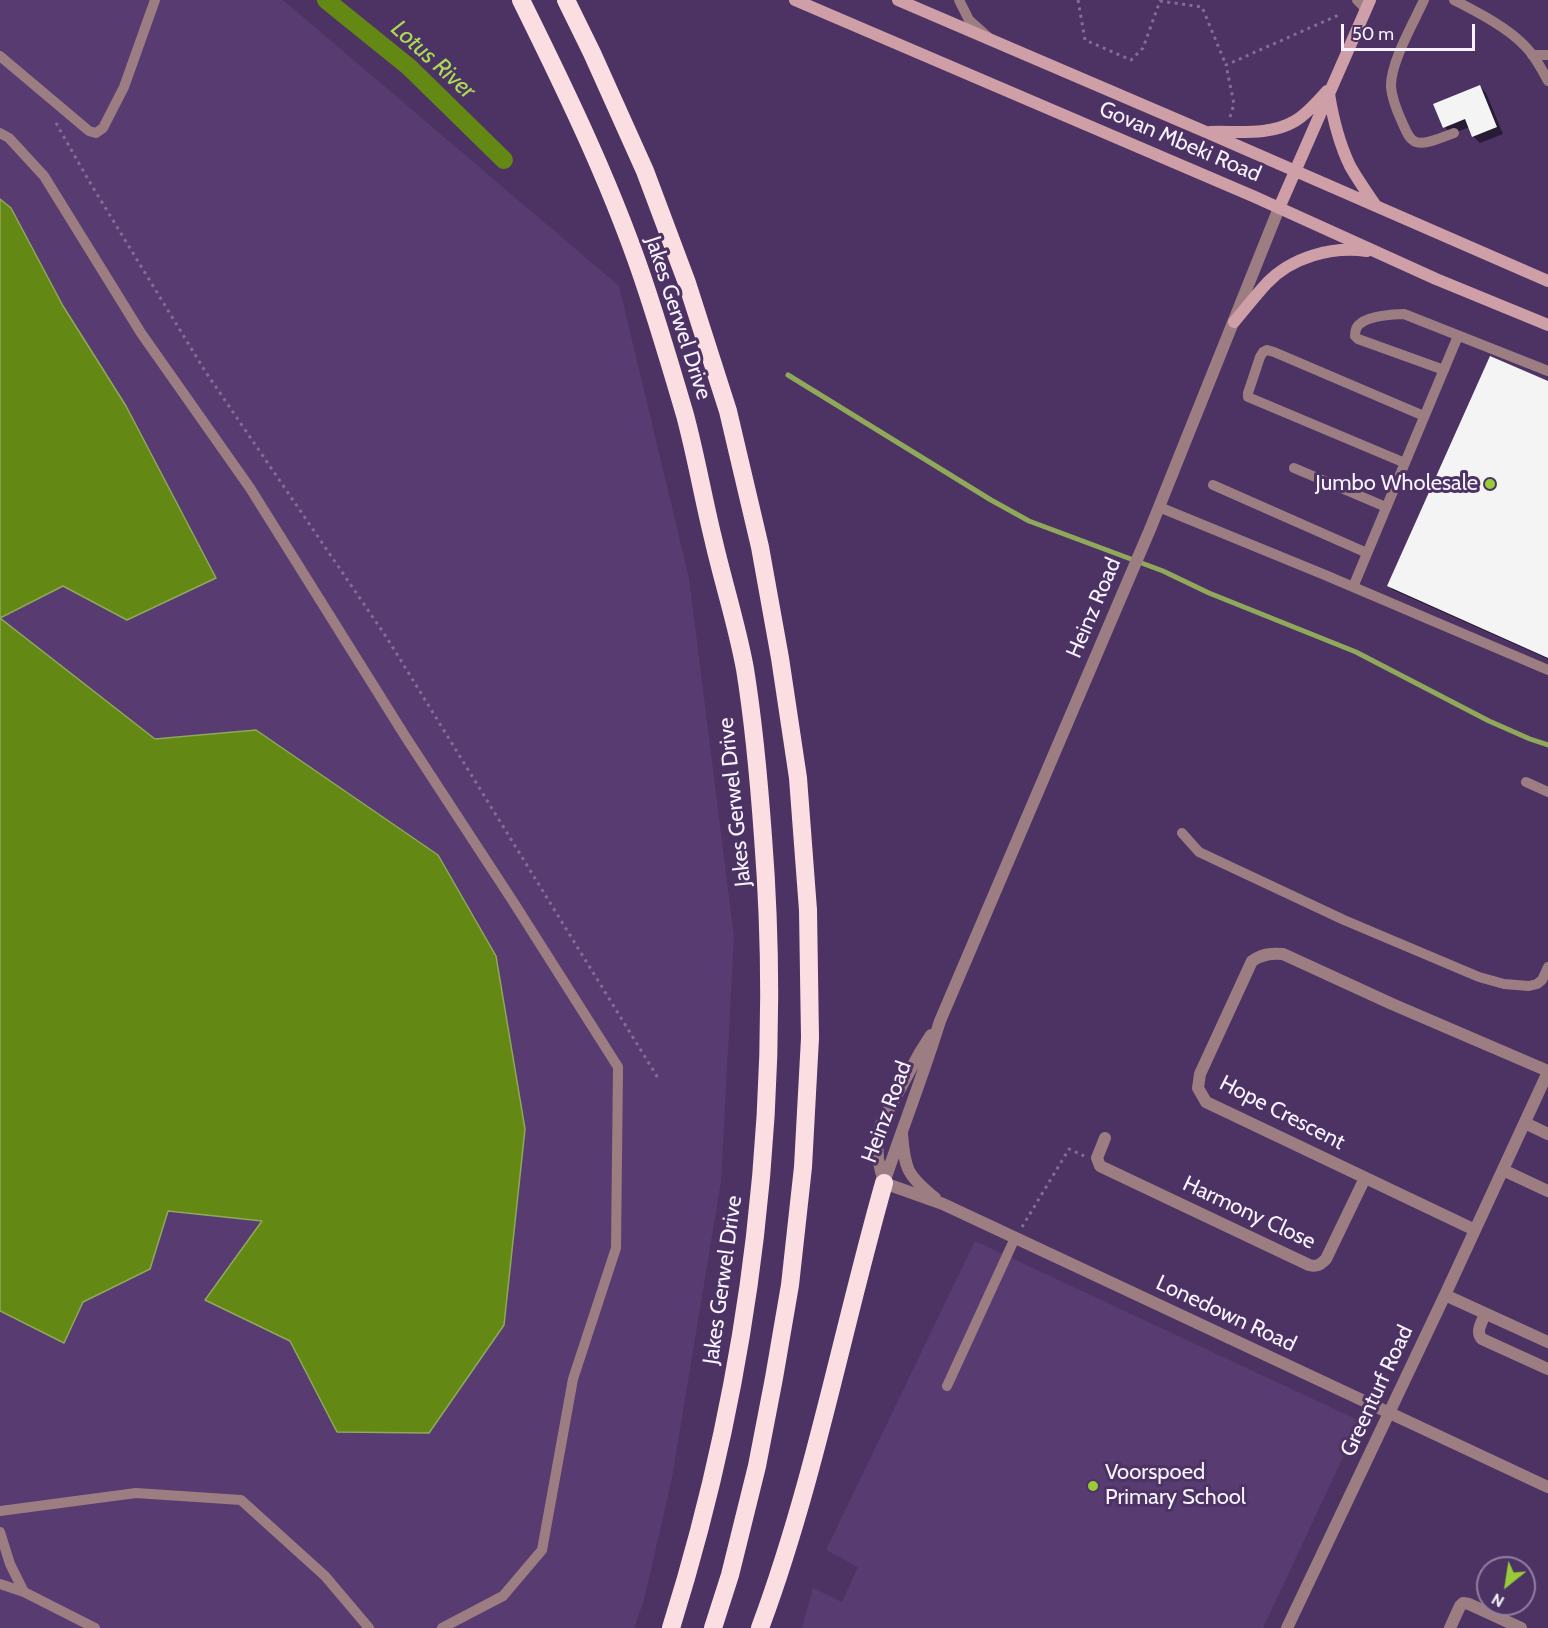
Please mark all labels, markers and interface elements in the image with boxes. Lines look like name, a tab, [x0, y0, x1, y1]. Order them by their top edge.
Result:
scale bar	[1344, 12, 1478, 50]
water label: Lotus River	[385, 15, 481, 105]
text: 50 m	[1352, 23, 1394, 45]
street label: Govan Mbeki Road	[1095, 96, 1265, 188]
street label: Jakes Gerwel Drive	[639, 233, 717, 403]
place label: Jumbo Wholesale	[1315, 471, 1478, 497]
marker: Jumbo Wholesale	[1483, 477, 1497, 491]
street label: Heinz Road	[1061, 554, 1127, 662]
street label: Jakes Gerwel Drive	[713, 716, 757, 888]
street label: Heinz Road	[856, 1057, 918, 1167]
street label: Hope Crescent	[1215, 1070, 1349, 1156]
street label: Harmony Close	[1178, 1171, 1320, 1255]
street label: Jakes Gerwel Drive	[698, 1194, 748, 1366]
street label: Lonedown Road	[1152, 1270, 1300, 1358]
street label: Greenturf Road	[1335, 1321, 1419, 1461]
place label: Voorspoed Primary School	[1105, 1460, 1246, 1512]
marker: Voorspoed Primary School	[1086, 1479, 1100, 1493]
north arrow	[1476, 1556, 1536, 1616]
text: N	[1488, 1589, 1507, 1611]

